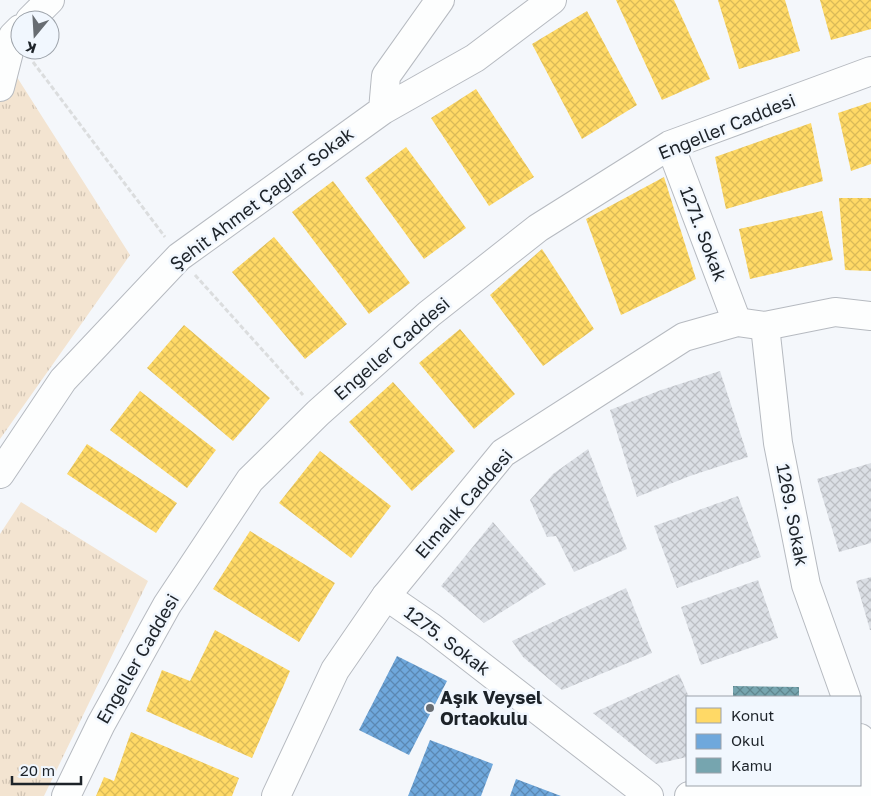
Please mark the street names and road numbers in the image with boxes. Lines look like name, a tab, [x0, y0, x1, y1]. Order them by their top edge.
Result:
street label: Engeller Caddesi	[655, 88, 799, 164]
street label: Şehit Ahmet Çağlar Sokak	[165, 122, 358, 274]
street label: 1271. Sokak	[676, 183, 732, 284]
street label: Engeller Caddesi	[329, 292, 454, 405]
street label: Elmalık Caddesi	[410, 444, 517, 562]
street label: 1269. Sokak	[772, 462, 814, 568]
street label: Engeller Caddesi	[91, 590, 183, 727]
street label: 1275. Sokak	[400, 601, 495, 680]

